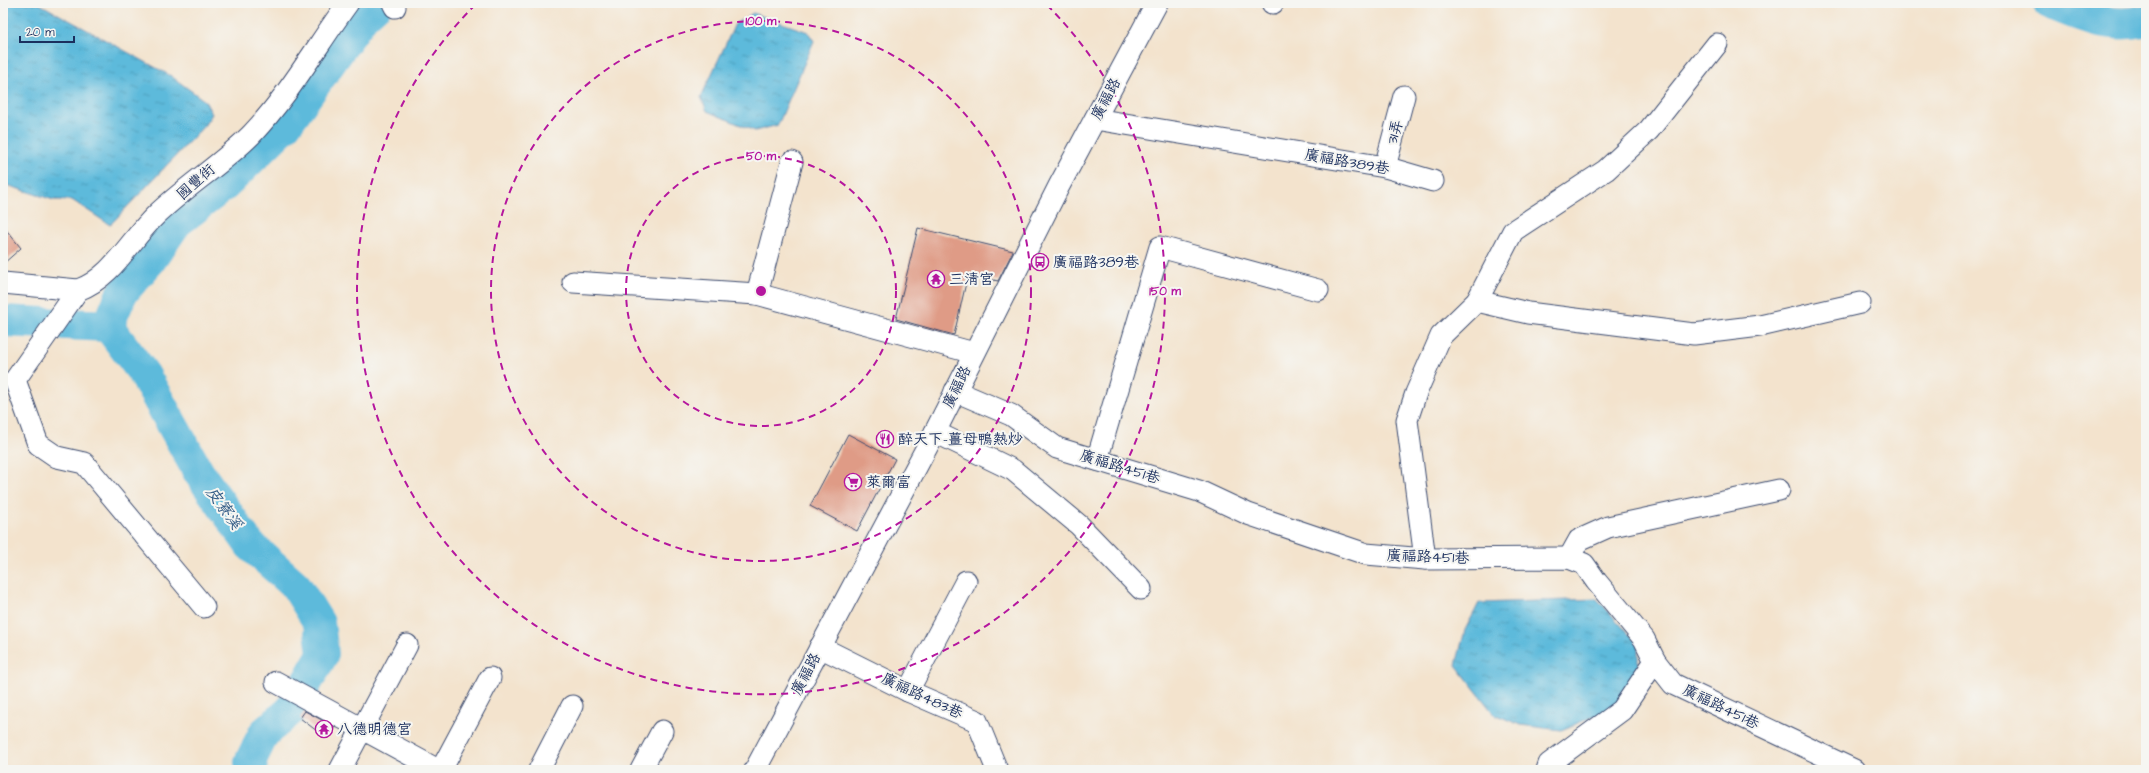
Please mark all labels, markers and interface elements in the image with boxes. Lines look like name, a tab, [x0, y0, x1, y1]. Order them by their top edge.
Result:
text: 100 m	[746, 13, 777, 30]
scale bar	[20, 18, 74, 44]
text: 20 m	[26, 24, 55, 41]
street label: 廣福路	[1086, 74, 1126, 124]
street label: 31弄	[1382, 117, 1408, 147]
street label: 廣福路389巷	[1303, 144, 1391, 180]
text: 50 m	[746, 148, 777, 165]
street label: 國豐街	[172, 159, 220, 205]
bus stop icon: 廣福路389巷	[1030, 252, 1050, 272]
place label: 廣福路389巷	[1053, 252, 1139, 273]
temple icon: 三清宮	[926, 269, 946, 289]
place label: 三清宮	[949, 269, 994, 290]
text: 150 m	[1149, 283, 1182, 300]
centre of rings	[754, 284, 768, 298]
street label: 廣福路	[938, 362, 976, 412]
restaurant icon: 醉天下-薑母鴨熱炒	[875, 429, 895, 449]
place label: 醉天下-薑母鴨熱炒	[898, 429, 1023, 450]
street label: 廣福路451巷	[1077, 445, 1163, 489]
supermarket icon: 萊爾富	[843, 472, 863, 492]
place label: 萊爾富	[866, 472, 911, 493]
water label: 皮寮溪	[201, 482, 248, 535]
street label: 廣福路451巷	[1386, 545, 1470, 569]
street label: 廣福路	[786, 649, 826, 699]
street label: 廣福路483巷	[878, 668, 966, 724]
street label: 廣福路451巷	[1679, 679, 1763, 735]
temple icon: 八德明德宮	[314, 719, 334, 739]
place label: 八德明德宮	[337, 719, 412, 740]

